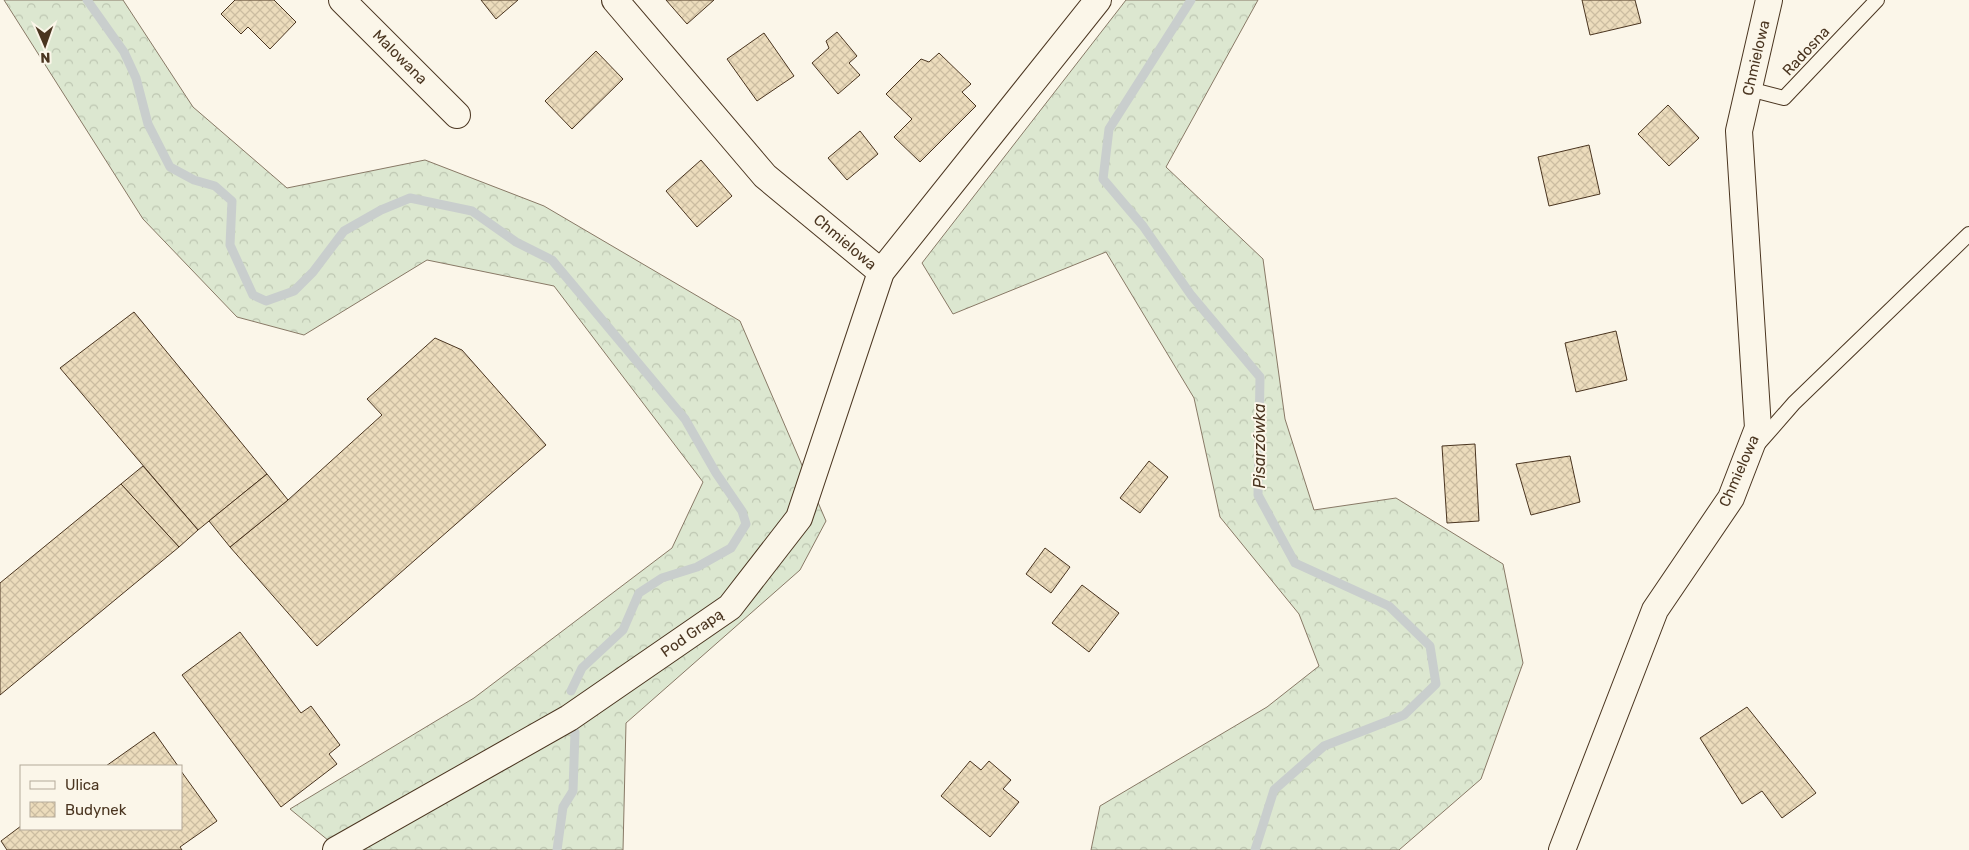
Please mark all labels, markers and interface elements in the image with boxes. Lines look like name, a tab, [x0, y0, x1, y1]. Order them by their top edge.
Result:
street label: Chmielowa	[1739, 19, 1773, 97]
north arrow	[20, 20, 70, 70]
street label: Radosna	[1779, 23, 1833, 79]
street label: Malowana	[369, 26, 431, 88]
text: N	[40, 49, 51, 66]
street label: Chmielowa	[810, 210, 880, 274]
water label: Pisarzówka	[1250, 403, 1269, 489]
street label: Chmielowa	[1715, 432, 1763, 510]
street label: Pod Grapą	[657, 605, 727, 661]
legend	[20, 765, 182, 830]
text: Ulica	[65, 776, 99, 794]
text: Budynek	[65, 801, 127, 819]

